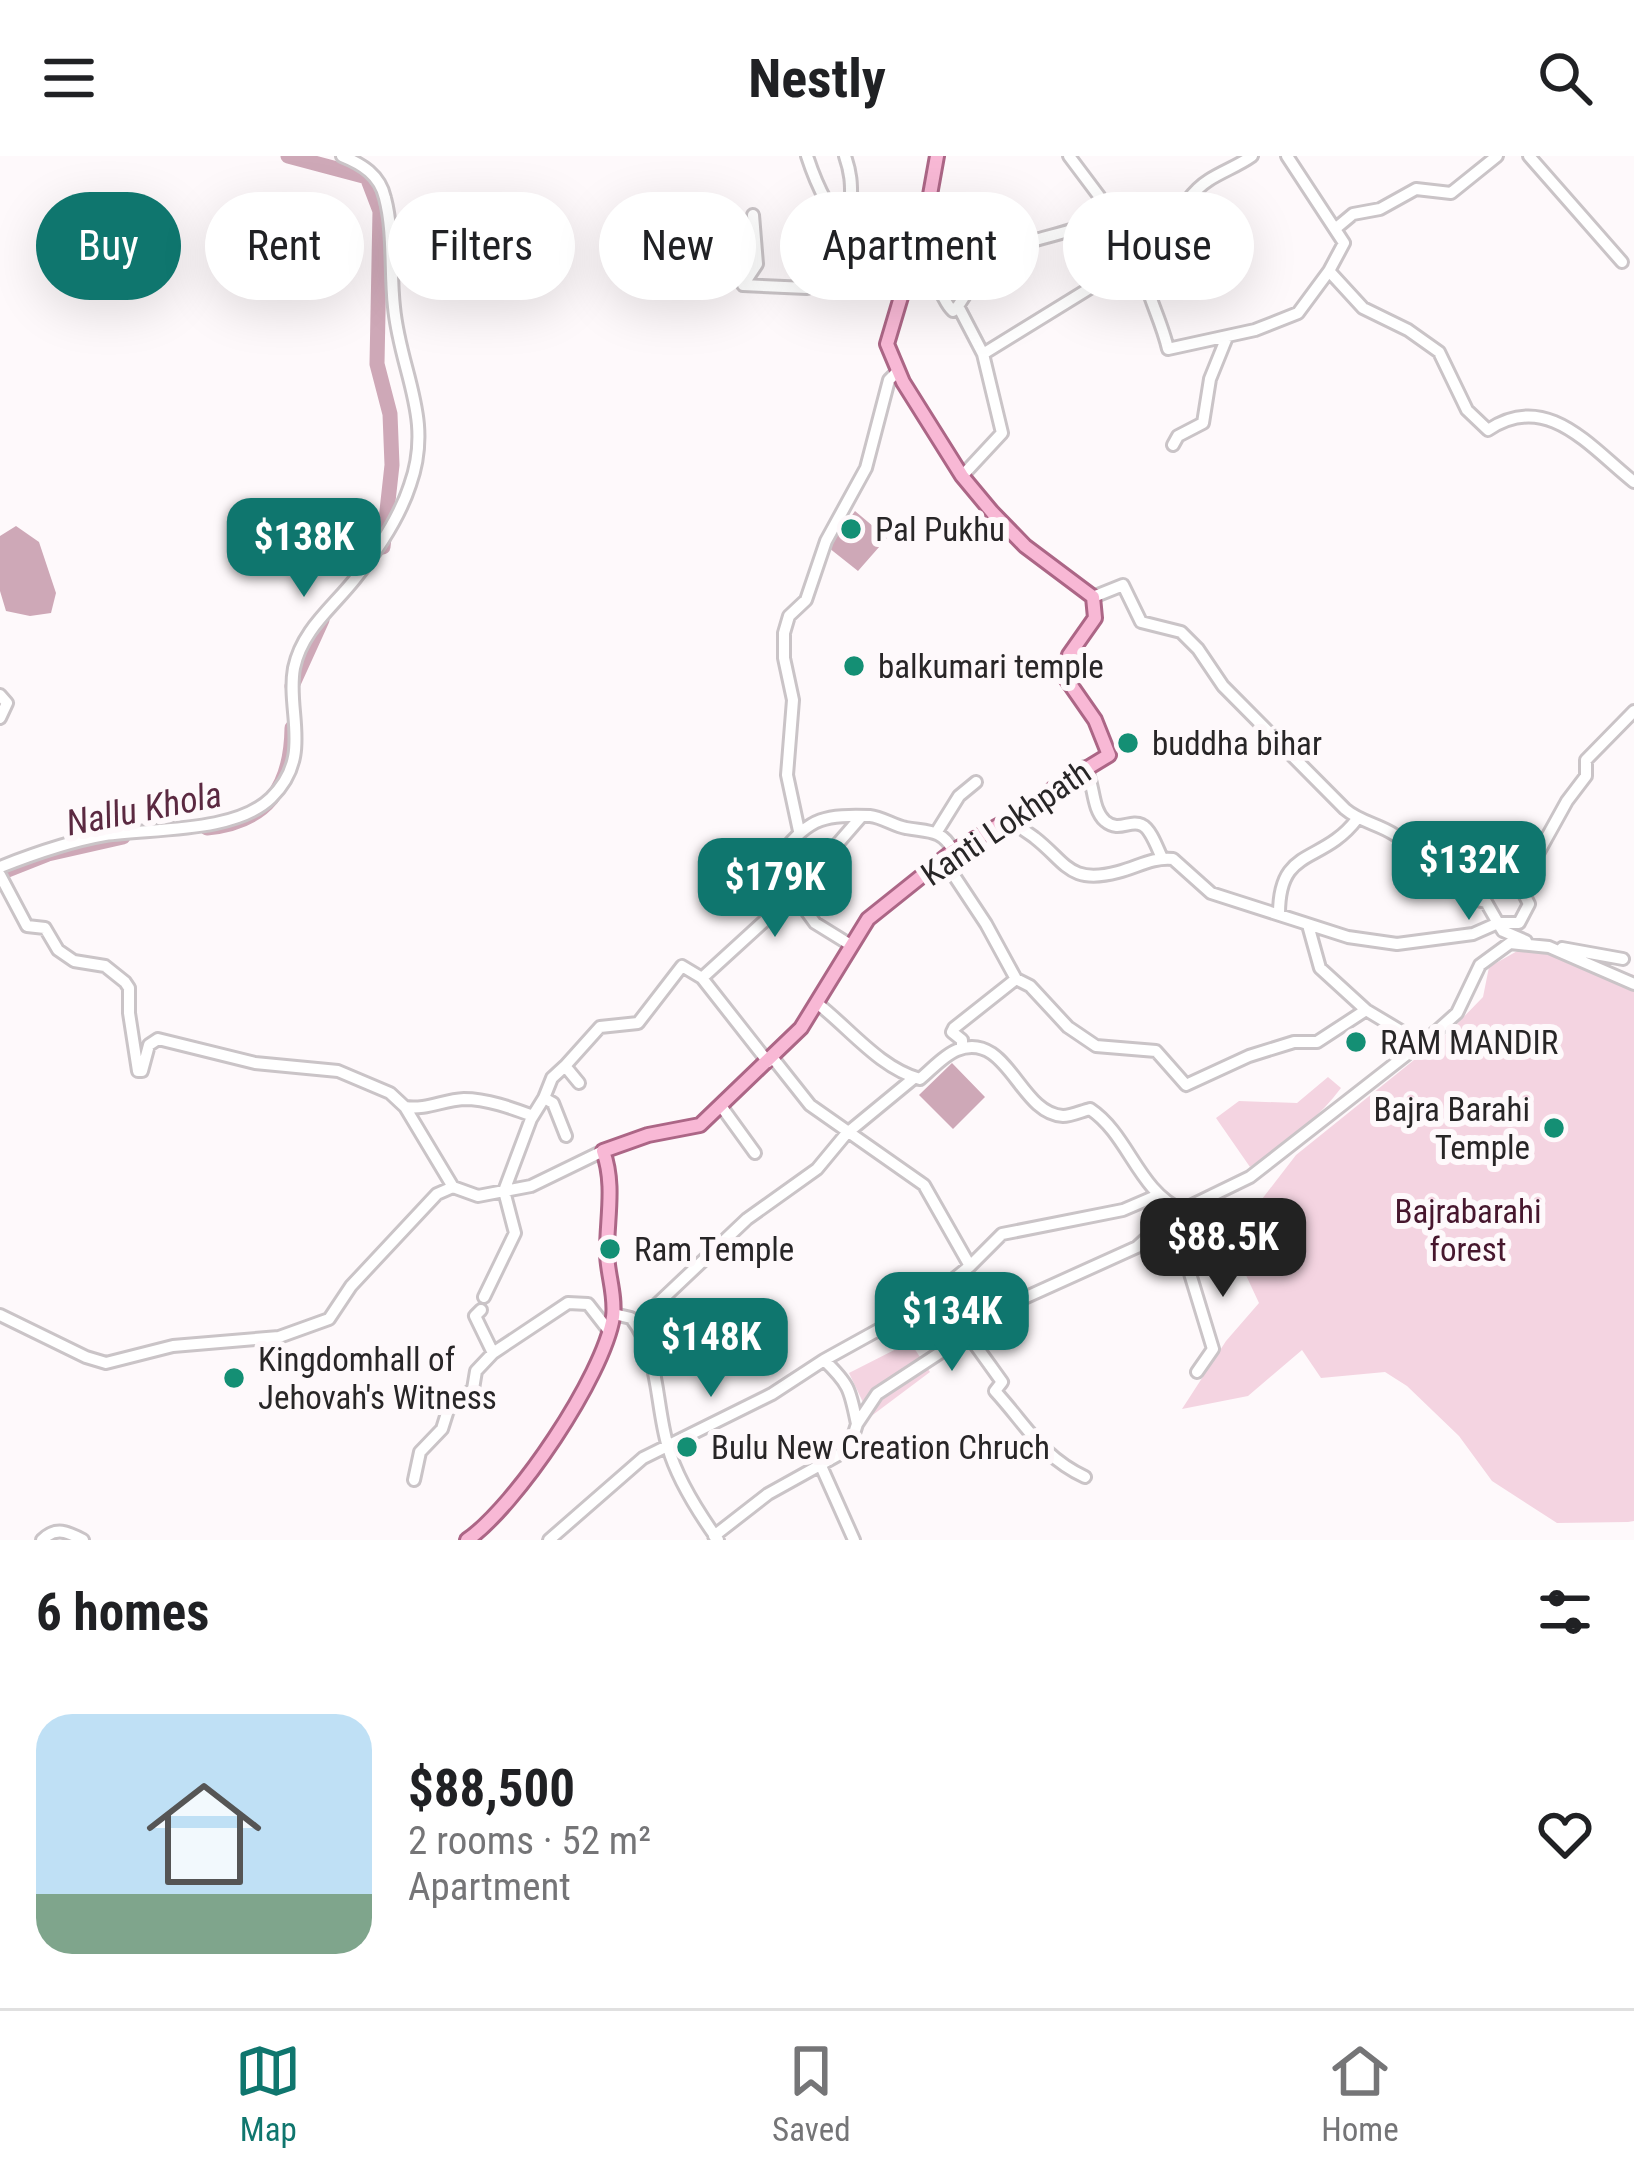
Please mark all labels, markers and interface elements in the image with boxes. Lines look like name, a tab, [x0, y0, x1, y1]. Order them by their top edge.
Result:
icon: menu	[36, 45, 102, 111]
icon: search	[1532, 45, 1598, 111]
text: Nestly	[748, 47, 886, 110]
chip: Buy	[36, 192, 181, 300]
chip: Rent	[205, 192, 364, 300]
chip: Filters	[388, 192, 575, 300]
chip: New	[599, 192, 756, 300]
chip: Apartment	[780, 192, 1039, 300]
chip: House	[1063, 192, 1254, 300]
pin: $138K	[220, 498, 388, 600]
place label: Pal Pukhu	[875, 510, 1005, 549]
text: $138K	[254, 514, 354, 560]
marker: Pal Pukhu	[838, 516, 864, 542]
place label: balkumari temple	[878, 647, 1104, 686]
marker: balkumari temple	[841, 653, 867, 679]
place label: buddha bihar	[1152, 724, 1322, 763]
marker: buddha bihar	[1115, 730, 1141, 756]
street label: Kanti Lokhpath	[914, 752, 1098, 894]
water label: Nallu Khola	[63, 773, 225, 845]
pin: $132K	[1385, 821, 1553, 923]
text: $132K	[1419, 837, 1519, 883]
pin: $179K	[691, 838, 859, 940]
text: $179K	[725, 854, 825, 900]
place label: RAM MANDIR	[1380, 1023, 1558, 1062]
marker: RAM MANDIR	[1343, 1029, 1369, 1055]
place label: Bajra Barahi Temple	[1373, 1090, 1530, 1167]
marker: Bajra Barahi Temple	[1541, 1115, 1567, 1141]
park label: Bajrabarahi forest	[1394, 1192, 1542, 1269]
pin: $88.5K	[1125, 1198, 1321, 1300]
text: $88.5K	[1167, 1214, 1279, 1260]
place label: Ram Temple	[634, 1230, 794, 1269]
marker: Ram Temple	[597, 1236, 623, 1262]
pin: $134K	[868, 1272, 1036, 1374]
text: $134K	[902, 1288, 1002, 1334]
pin: $148K	[627, 1298, 795, 1400]
text: $148K	[661, 1314, 761, 1360]
place label: Kingdomhall of Jehovah's Witness	[258, 1340, 497, 1417]
marker: Kingdomhall of Jehovah's Witness	[221, 1365, 247, 1391]
place label: Bulu New Creation Chruch	[711, 1428, 1050, 1467]
marker: Bulu New Creation Chruch	[674, 1434, 700, 1460]
icon: filters	[1532, 1579, 1598, 1645]
text: 6 homes	[36, 1583, 209, 1642]
text: $88,500	[408, 1759, 575, 1818]
icon: home	[132, 1762, 276, 1906]
icon: heart	[1532, 1801, 1598, 1867]
text: 2 rooms · 52 m²	[408, 1818, 651, 1864]
text: Apartment	[408, 1864, 571, 1910]
tab: Map	[235, 2038, 301, 2149]
tab: Saved	[772, 2038, 851, 2149]
tab: Home	[1321, 2038, 1399, 2149]

